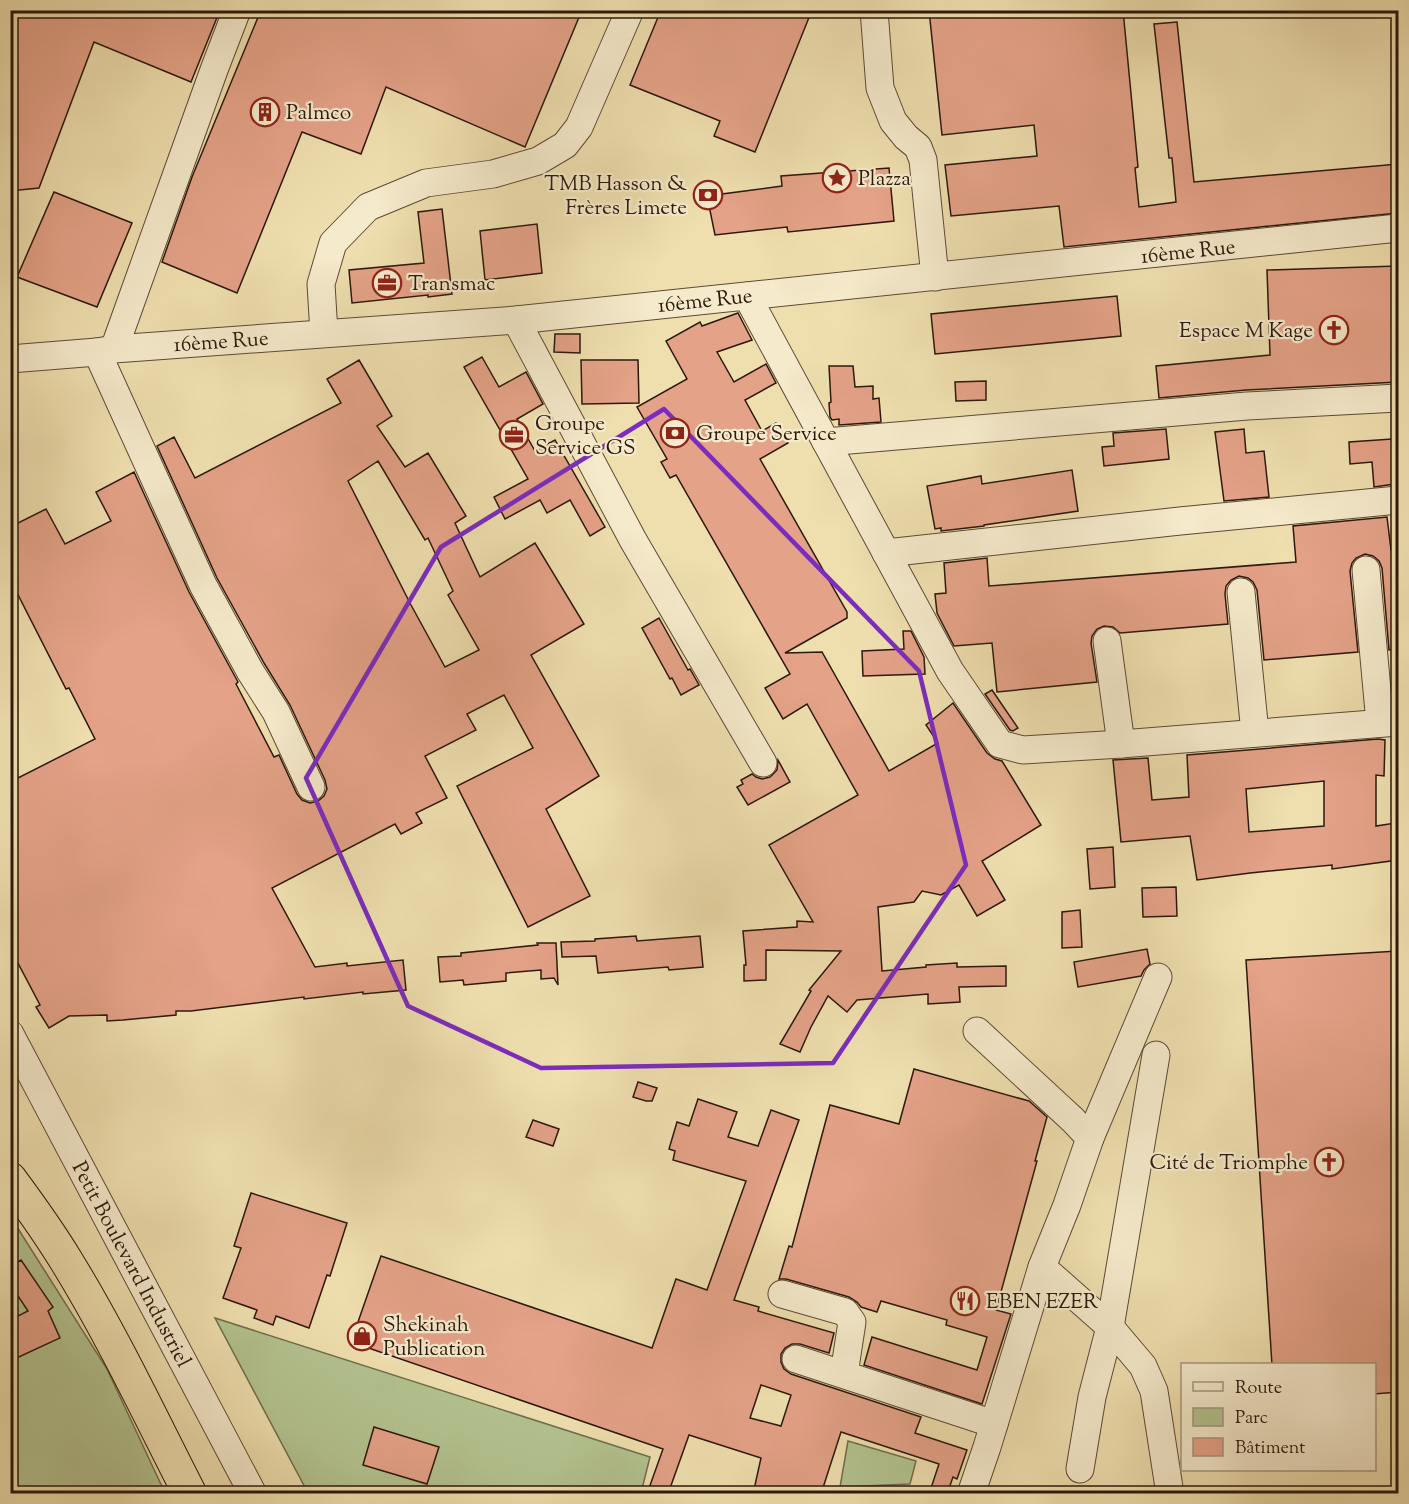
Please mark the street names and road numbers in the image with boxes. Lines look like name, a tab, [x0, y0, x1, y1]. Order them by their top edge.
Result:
street label: 16ème Rue	[1139, 233, 1237, 273]
street label: 16ème Rue	[656, 282, 754, 322]
street label: 16ème Rue	[173, 325, 270, 361]
street label: Petit Boulevard Industriel	[63, 1157, 197, 1373]

